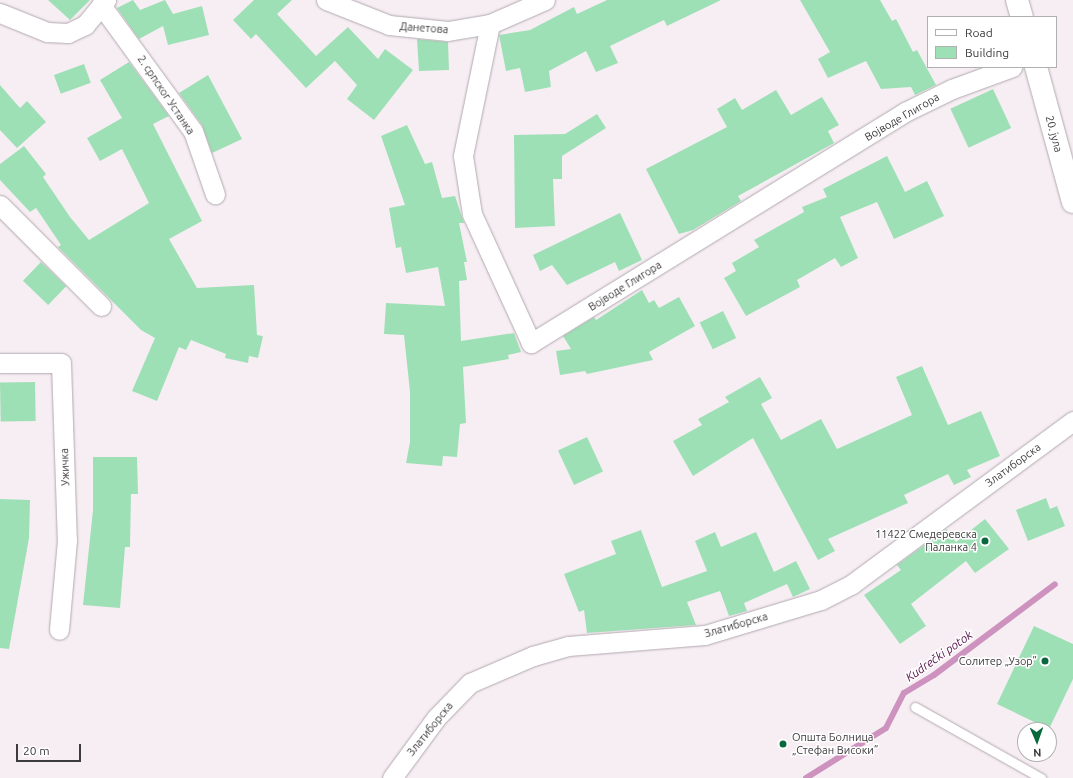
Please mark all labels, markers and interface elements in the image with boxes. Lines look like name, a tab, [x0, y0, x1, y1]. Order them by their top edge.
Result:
legend	[927, 16, 1057, 68]
street label: Данетова	[399, 20, 449, 36]
text: Road	[965, 26, 993, 39]
text: Building	[965, 46, 1009, 59]
street label: 2. српског Устанка	[135, 53, 197, 137]
street label: Војводе Глигора	[862, 90, 942, 144]
street label: 20. јула	[1043, 114, 1065, 154]
street label: Војводе Глигора	[586, 258, 664, 314]
street label: Златиборска	[983, 440, 1043, 490]
street label: Ужичка	[58, 448, 72, 486]
place label: 11422 Смедеревска Паланка 4	[875, 528, 977, 554]
marker: 11422 Смедеревска Паланка 4	[980, 536, 990, 546]
street label: Златиборска	[703, 610, 769, 640]
water label: Kudrečki potok	[903, 628, 975, 684]
place label: Солитер „Узор”	[959, 654, 1037, 668]
marker: Солитер „Узор”	[1040, 656, 1050, 666]
street label: Златиборска	[404, 699, 456, 759]
north arrow	[1017, 722, 1057, 762]
place label: Општа Болница „Стефан Високи”	[792, 731, 878, 757]
scale bar	[18, 736, 83, 762]
marker: Општа Болница „Стефан Високи”	[777, 738, 789, 750]
text: 20 m	[23, 744, 50, 757]
text: N	[1033, 747, 1042, 759]

